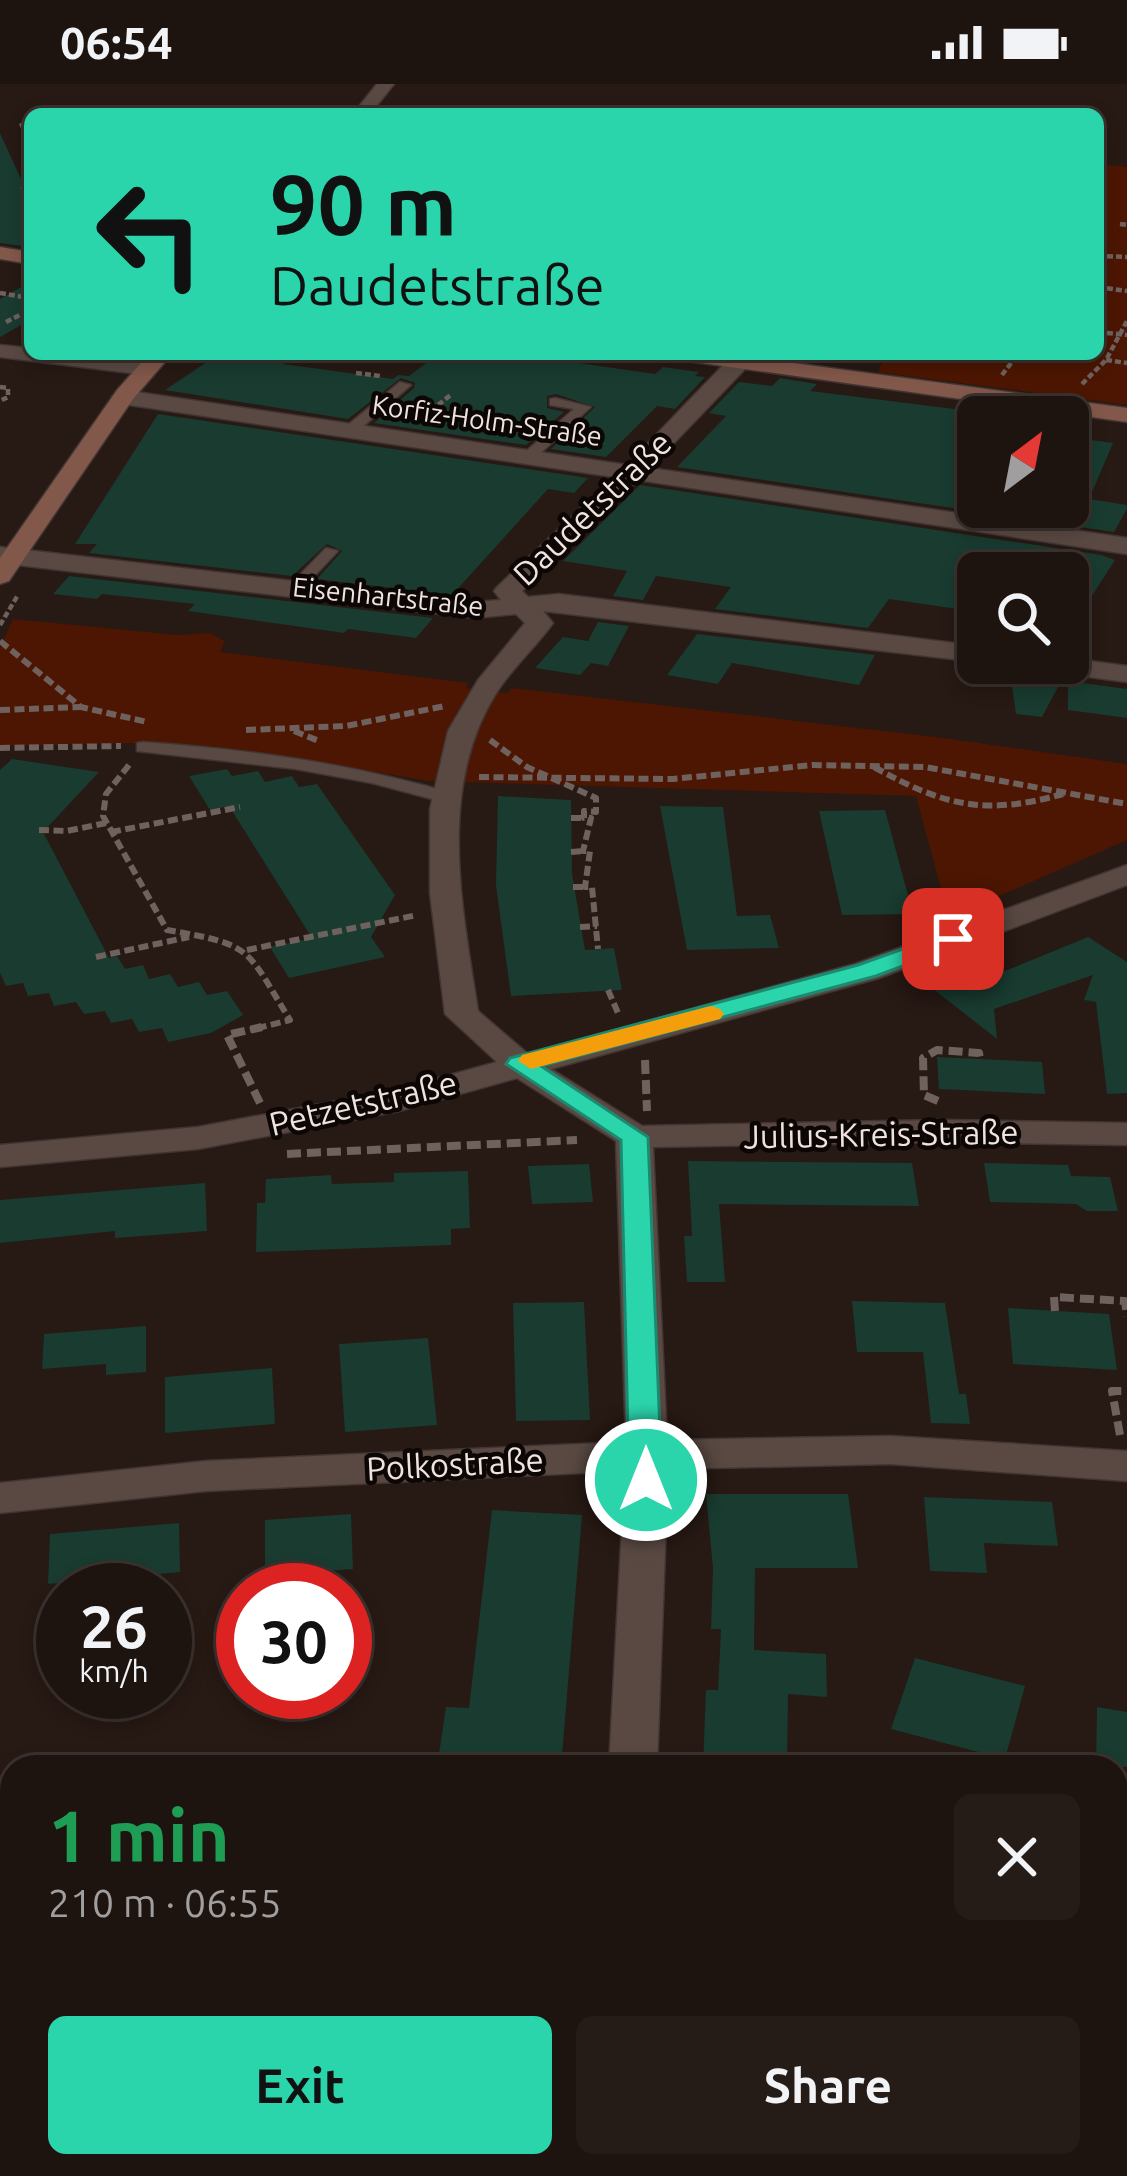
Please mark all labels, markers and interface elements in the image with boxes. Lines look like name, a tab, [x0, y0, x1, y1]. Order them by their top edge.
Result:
text: 06:54	[60, 17, 173, 68]
icon: left	[72, 156, 228, 312]
text: 90 m	[270, 157, 457, 251]
text: Daudetstraße	[270, 255, 605, 315]
street label: Korfiz-Holm-Straße	[370, 389, 604, 451]
north arrow	[957, 396, 1089, 528]
map controls	[957, 396, 1089, 684]
street label: Daudetstraße	[505, 423, 678, 592]
button: search	[957, 552, 1089, 684]
street label: Eisenhartstraße	[291, 571, 485, 621]
pin	[902, 888, 1004, 990]
icon: arrive	[920, 906, 986, 972]
street label: Petzetstraße	[266, 1063, 460, 1142]
street label: Julius-Kreis-Straße	[743, 1113, 1019, 1154]
position arrow	[583, 1417, 709, 1543]
street label: Polkostraße	[365, 1440, 545, 1487]
speed limit sign: 30	[216, 1563, 372, 1719]
text: 26	[80, 1592, 148, 1659]
text: km/h	[79, 1654, 149, 1688]
button: close	[954, 1794, 1080, 1920]
text: 1 min	[48, 1795, 230, 1876]
text: 210 m · 06:55	[48, 1881, 282, 1924]
button: Exit	[48, 2016, 552, 2154]
button: Share	[576, 2016, 1080, 2154]

